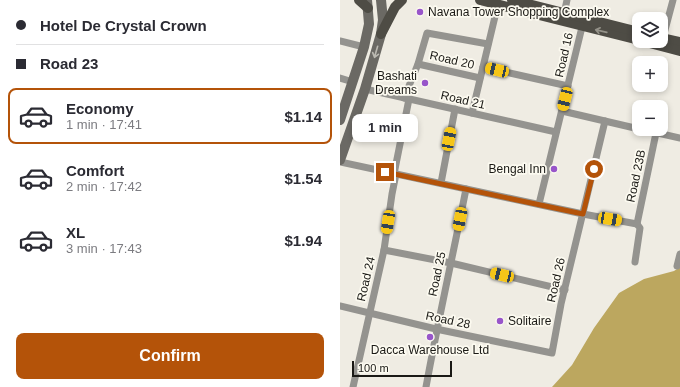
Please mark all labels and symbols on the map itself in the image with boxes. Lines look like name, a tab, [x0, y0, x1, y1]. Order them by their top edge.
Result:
place label: Navana Tower Shopping Complex	[428, 5, 609, 19]
marker: Navana Tower Shopping Complex	[415, 7, 425, 17]
one-way arrow	[595, 27, 608, 35]
street label: Road 16	[552, 31, 576, 79]
one-way arrow	[372, 45, 379, 58]
street label: Road 20	[428, 48, 476, 72]
car	[484, 61, 510, 79]
place label: Bashati Dreams	[375, 69, 417, 97]
marker: Bashati Dreams	[420, 78, 430, 88]
car	[556, 86, 574, 112]
street label: Road 21	[439, 88, 487, 112]
callout: 1 min	[352, 114, 418, 142]
car	[441, 126, 457, 152]
street label: Road 23B	[624, 148, 648, 204]
route start	[585, 160, 603, 178]
place label: Bengal Inn	[489, 162, 546, 176]
route end	[376, 163, 394, 181]
marker: Bengal Inn	[549, 164, 559, 174]
car	[452, 206, 468, 232]
car	[380, 209, 396, 235]
car	[597, 211, 623, 227]
street label: Road 25	[425, 250, 449, 298]
street label: Road 24	[354, 255, 378, 303]
street label: Road 26	[544, 256, 568, 304]
car	[489, 266, 515, 284]
street label: Road 28	[424, 308, 472, 332]
place label: Solitaire	[508, 314, 552, 328]
marker: Solitaire	[495, 316, 505, 326]
marker: Dacca Warehouse Ltd	[425, 332, 435, 342]
place label: Dacca Warehouse Ltd	[371, 343, 489, 357]
scale bar	[352, 359, 452, 378]

